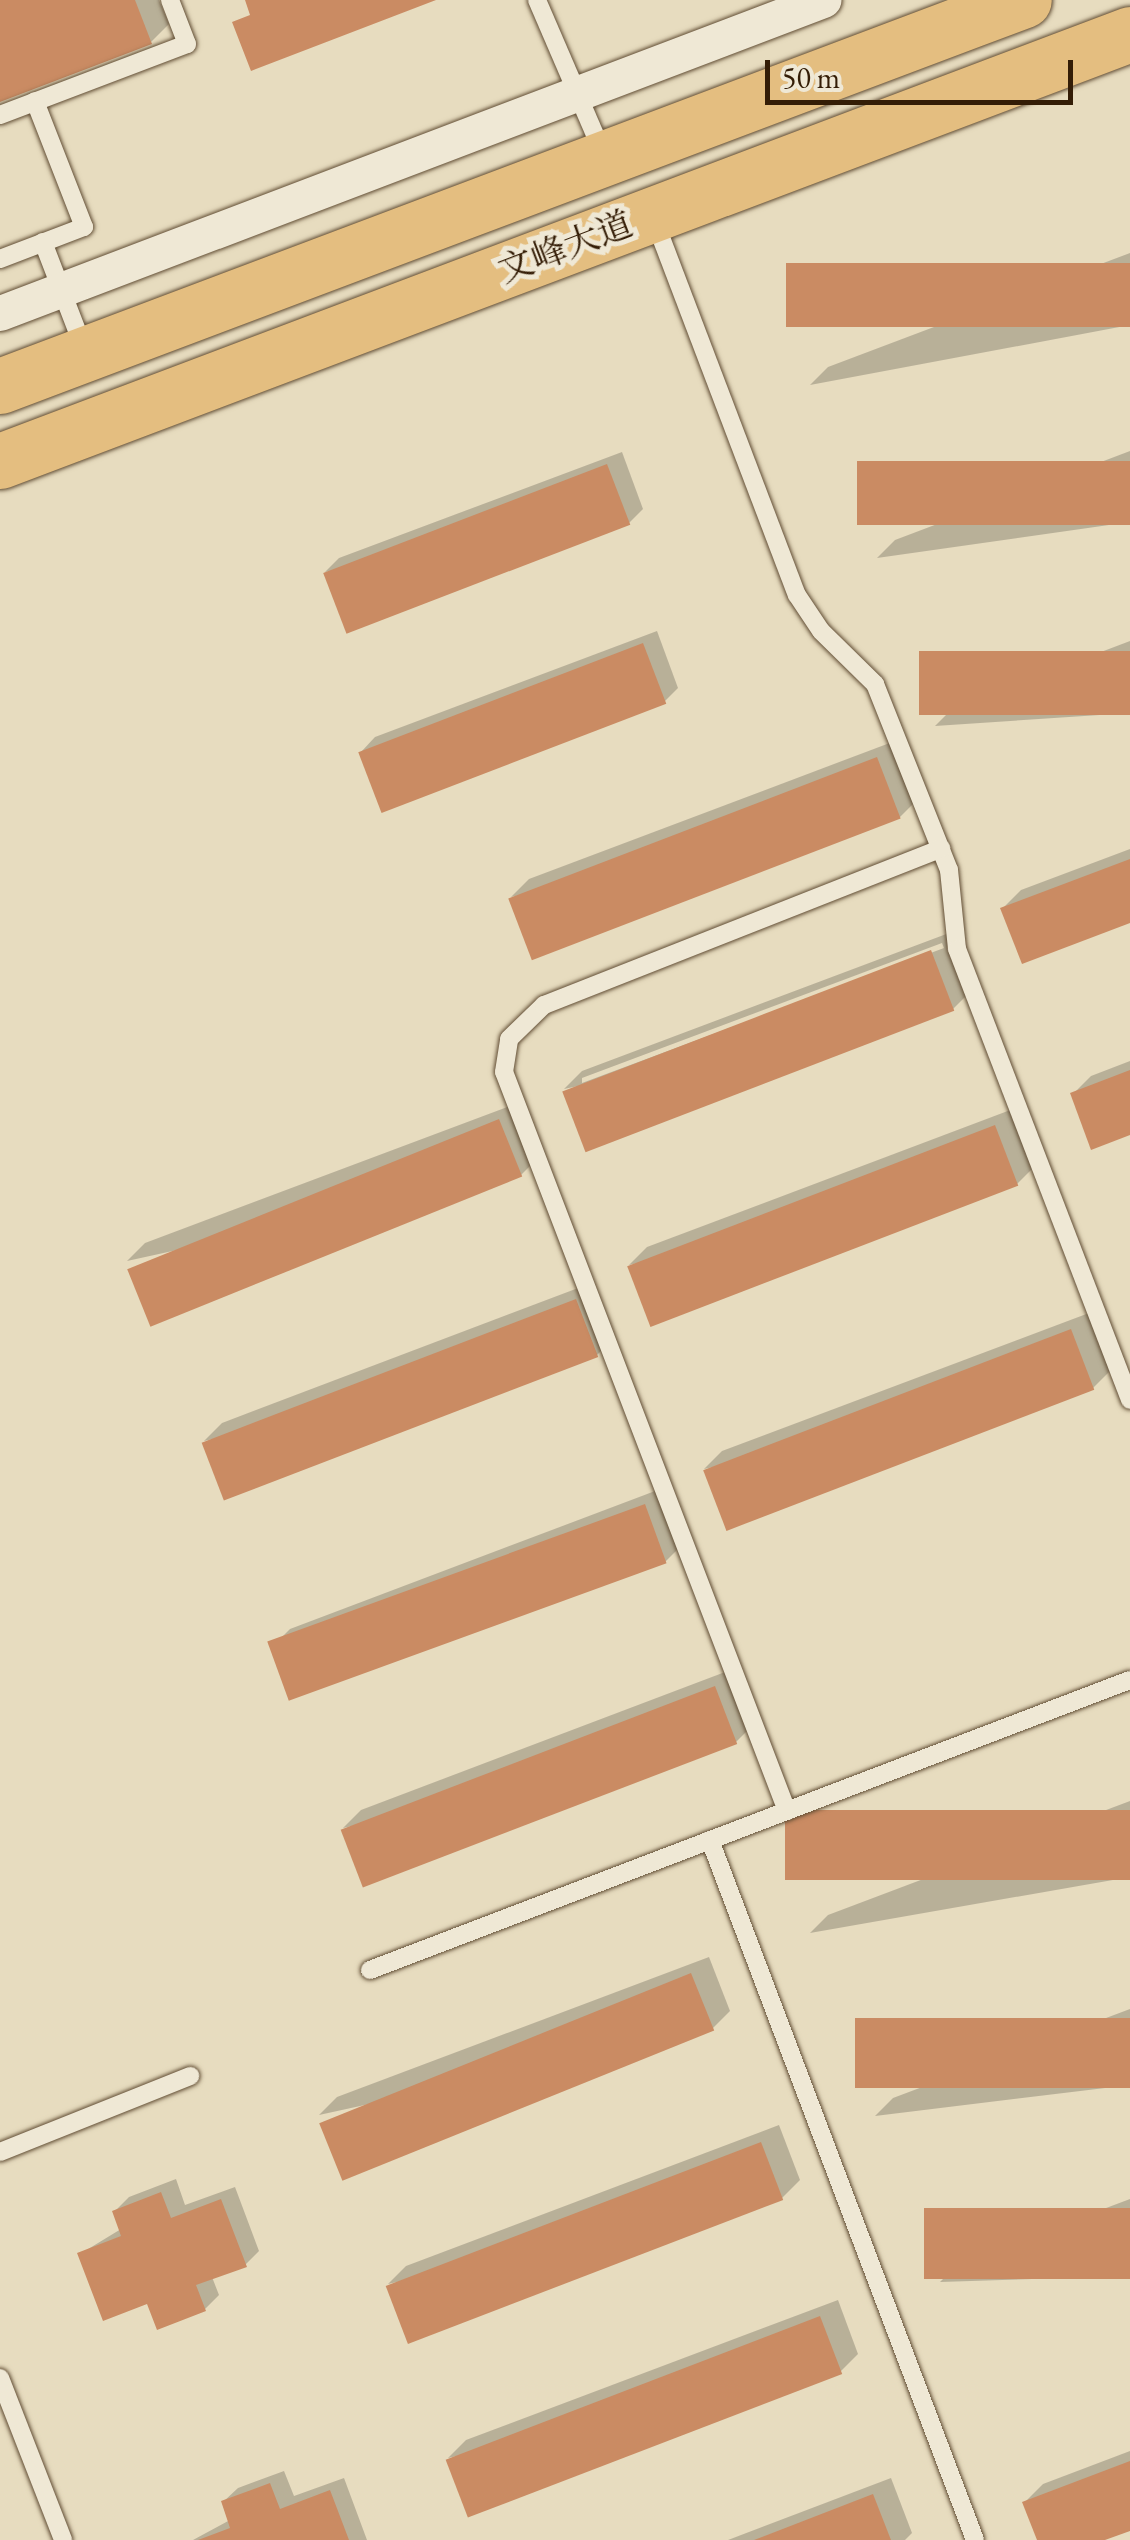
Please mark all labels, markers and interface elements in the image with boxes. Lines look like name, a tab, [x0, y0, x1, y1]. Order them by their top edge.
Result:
scale bar	[770, 40, 1078, 102]
text: 50 m	[782, 58, 840, 97]
street label: 文峰大道	[492, 202, 638, 292]

